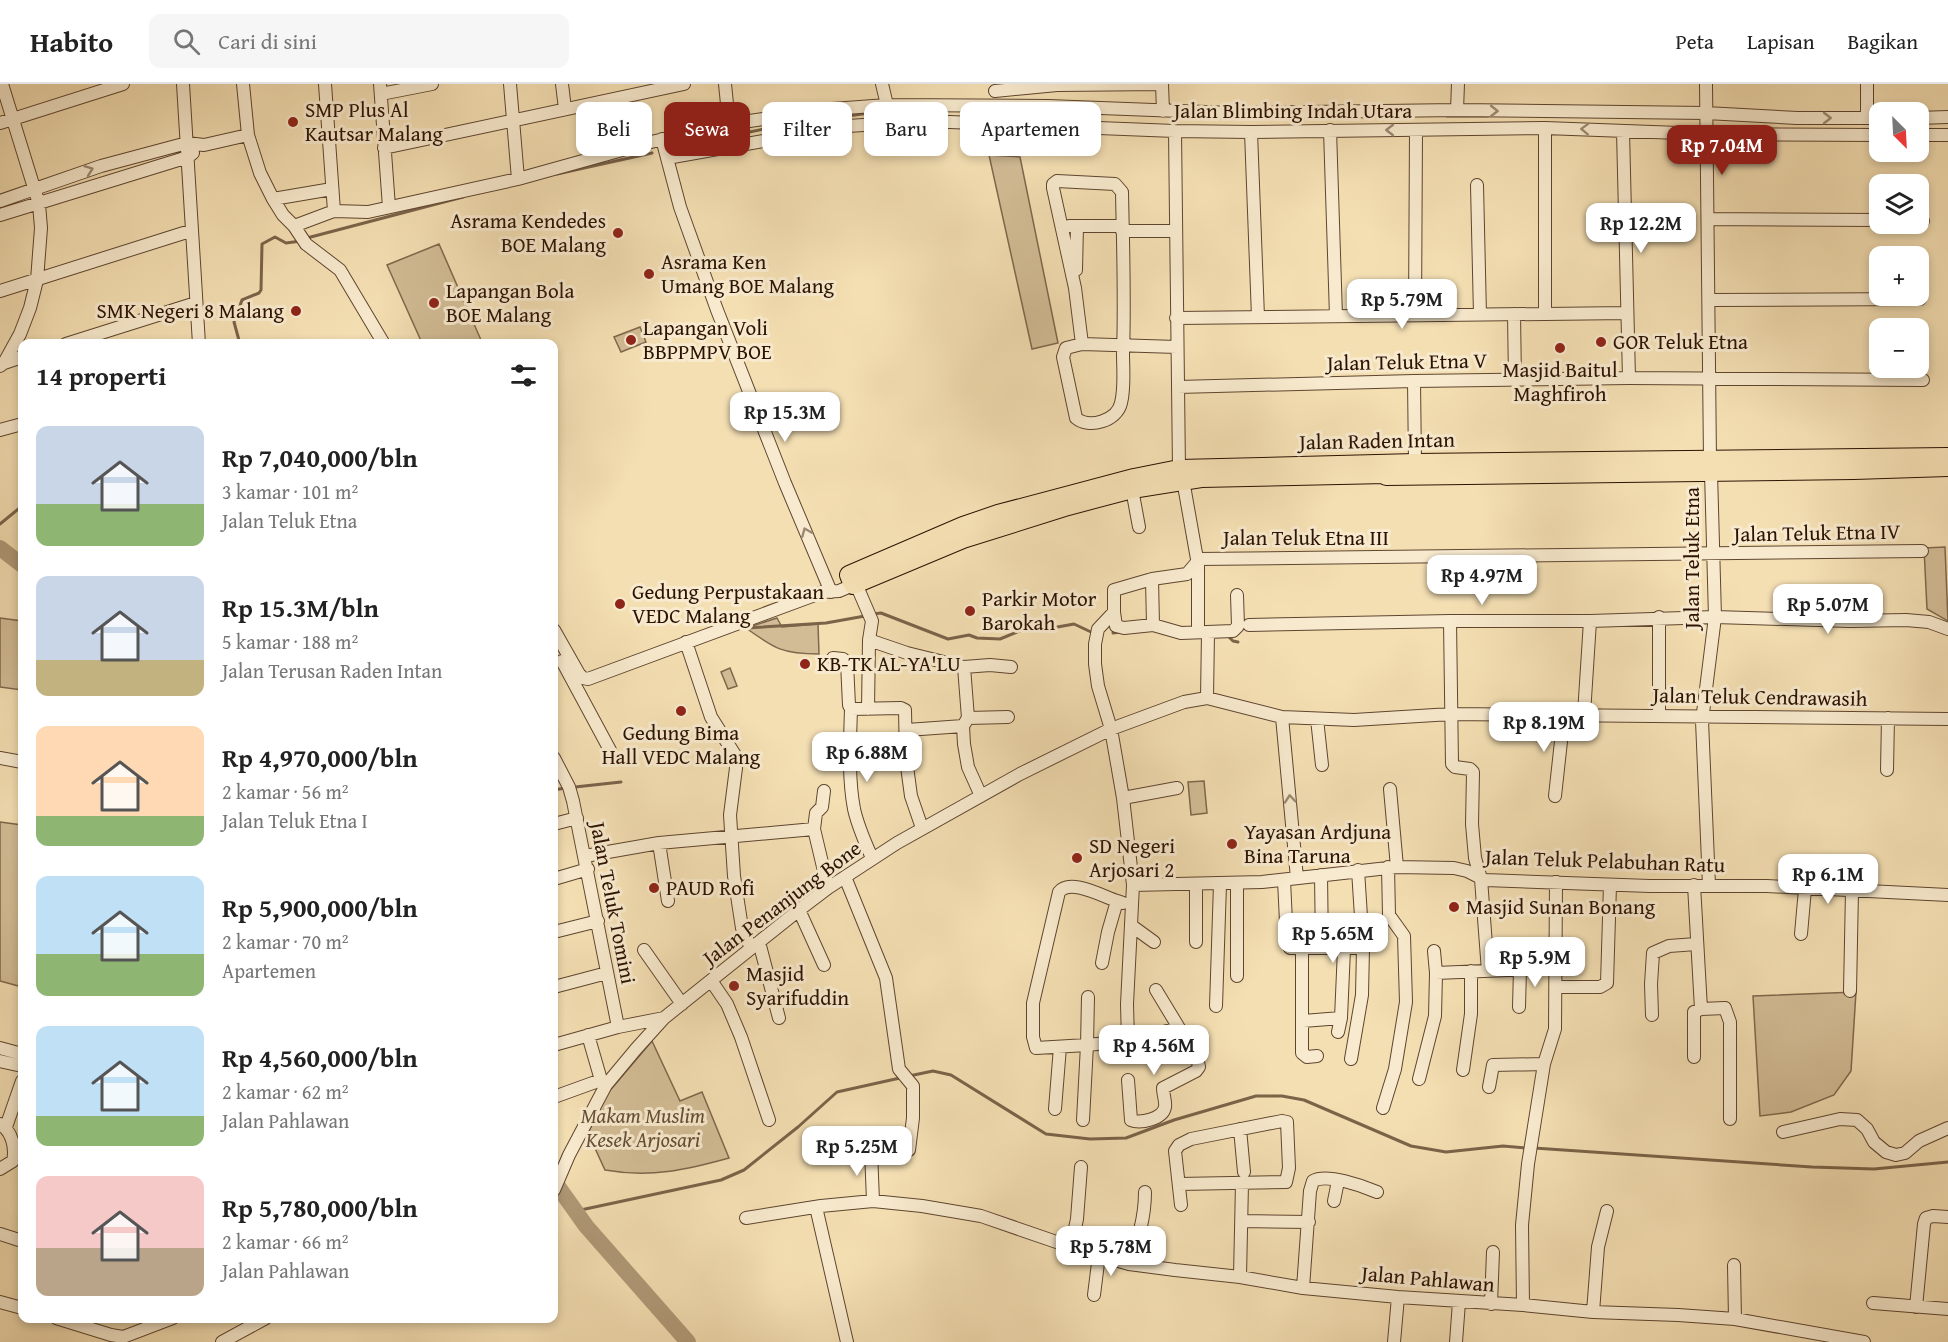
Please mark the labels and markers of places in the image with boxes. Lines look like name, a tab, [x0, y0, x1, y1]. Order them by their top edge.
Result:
place label: SMP Plus Al Kautsar Malang	[305, 94, 443, 149]
marker: SMP Plus Al Kautsar Malang	[286, 115, 300, 129]
pin: Rp 7.04M	[1660, 125, 1784, 176]
pin: Rp 12.2M	[1579, 203, 1703, 254]
place label: Asrama Kendedes BOE Malang	[450, 205, 607, 260]
marker: Asrama Kendedes BOE Malang	[611, 226, 625, 240]
place label: Asrama Ken Umang BOE Malang	[661, 246, 834, 301]
marker: Asrama Ken Umang BOE Malang	[642, 267, 656, 281]
place label: Lapangan Bola BOE Malang	[446, 275, 575, 330]
pin: Rp 5.79M	[1340, 279, 1464, 330]
place label: SMK Negeri 8 Malang	[96, 295, 285, 326]
marker: Lapangan Bola BOE Malang	[427, 296, 441, 310]
marker: SMK Negeri 8 Malang	[289, 304, 303, 318]
place label: Lapangan Voli BBPPMPV BOE	[643, 312, 772, 367]
place label: GOR Teluk Etna	[1613, 326, 1748, 357]
marker: Lapangan Voli BBPPMPV BOE	[624, 333, 638, 347]
marker: GOR Teluk Etna	[1594, 335, 1608, 349]
marker: Masjid Baitul Maghfiroh	[1553, 341, 1567, 355]
place label: Masjid Baitul Maghfiroh	[1502, 354, 1618, 409]
pin: Rp 15.3M	[723, 392, 847, 443]
pin: Rp 4.97M	[1420, 555, 1544, 606]
place label: Gedung Perpustakaan VEDC Malang	[632, 576, 824, 631]
place label: Parkir Motor Barokah	[982, 583, 1097, 638]
pin: Rp 5.07M	[1766, 584, 1890, 635]
marker: Gedung Perpustakaan VEDC Malang	[613, 597, 627, 611]
marker: Parkir Motor Barokah	[963, 604, 977, 618]
place label: KB-TK AL-YA'LU	[817, 648, 961, 679]
marker: KB-TK AL-YA'LU	[798, 657, 812, 671]
pin: Rp 8.19M	[1482, 702, 1606, 753]
marker: Gedung Bima Hall VEDC Malang	[674, 704, 688, 718]
place label: Gedung Bima Hall VEDC Malang	[602, 717, 761, 772]
pin: Rp 6.88M	[805, 732, 929, 783]
place label: Yayasan Ardjuna Bina Taruna	[1244, 816, 1391, 871]
place label: SD Negeri Arjosari 2	[1089, 830, 1175, 885]
marker: Yayasan Ardjuna Bina Taruna	[1225, 837, 1239, 851]
marker: SD Negeri Arjosari 2	[1070, 851, 1084, 865]
pin: Rp 6.1M	[1773, 854, 1883, 905]
place label: PAUD Rofi	[666, 872, 755, 903]
marker: PAUD Rofi	[647, 881, 661, 895]
place label: Masjid Sunan Bonang	[1466, 891, 1656, 922]
marker: Masjid Sunan Bonang	[1447, 900, 1461, 914]
pin: Rp 5.65M	[1271, 913, 1395, 964]
pin: Rp 5.9M	[1480, 937, 1590, 988]
place label: Masjid Syarifuddin	[746, 958, 849, 1013]
marker: Masjid Syarifuddin	[727, 979, 741, 993]
pin: Rp 4.56M	[1092, 1025, 1216, 1076]
pin: Rp 5.25M	[795, 1126, 919, 1177]
pin: Rp 5.78M	[1049, 1226, 1173, 1277]

